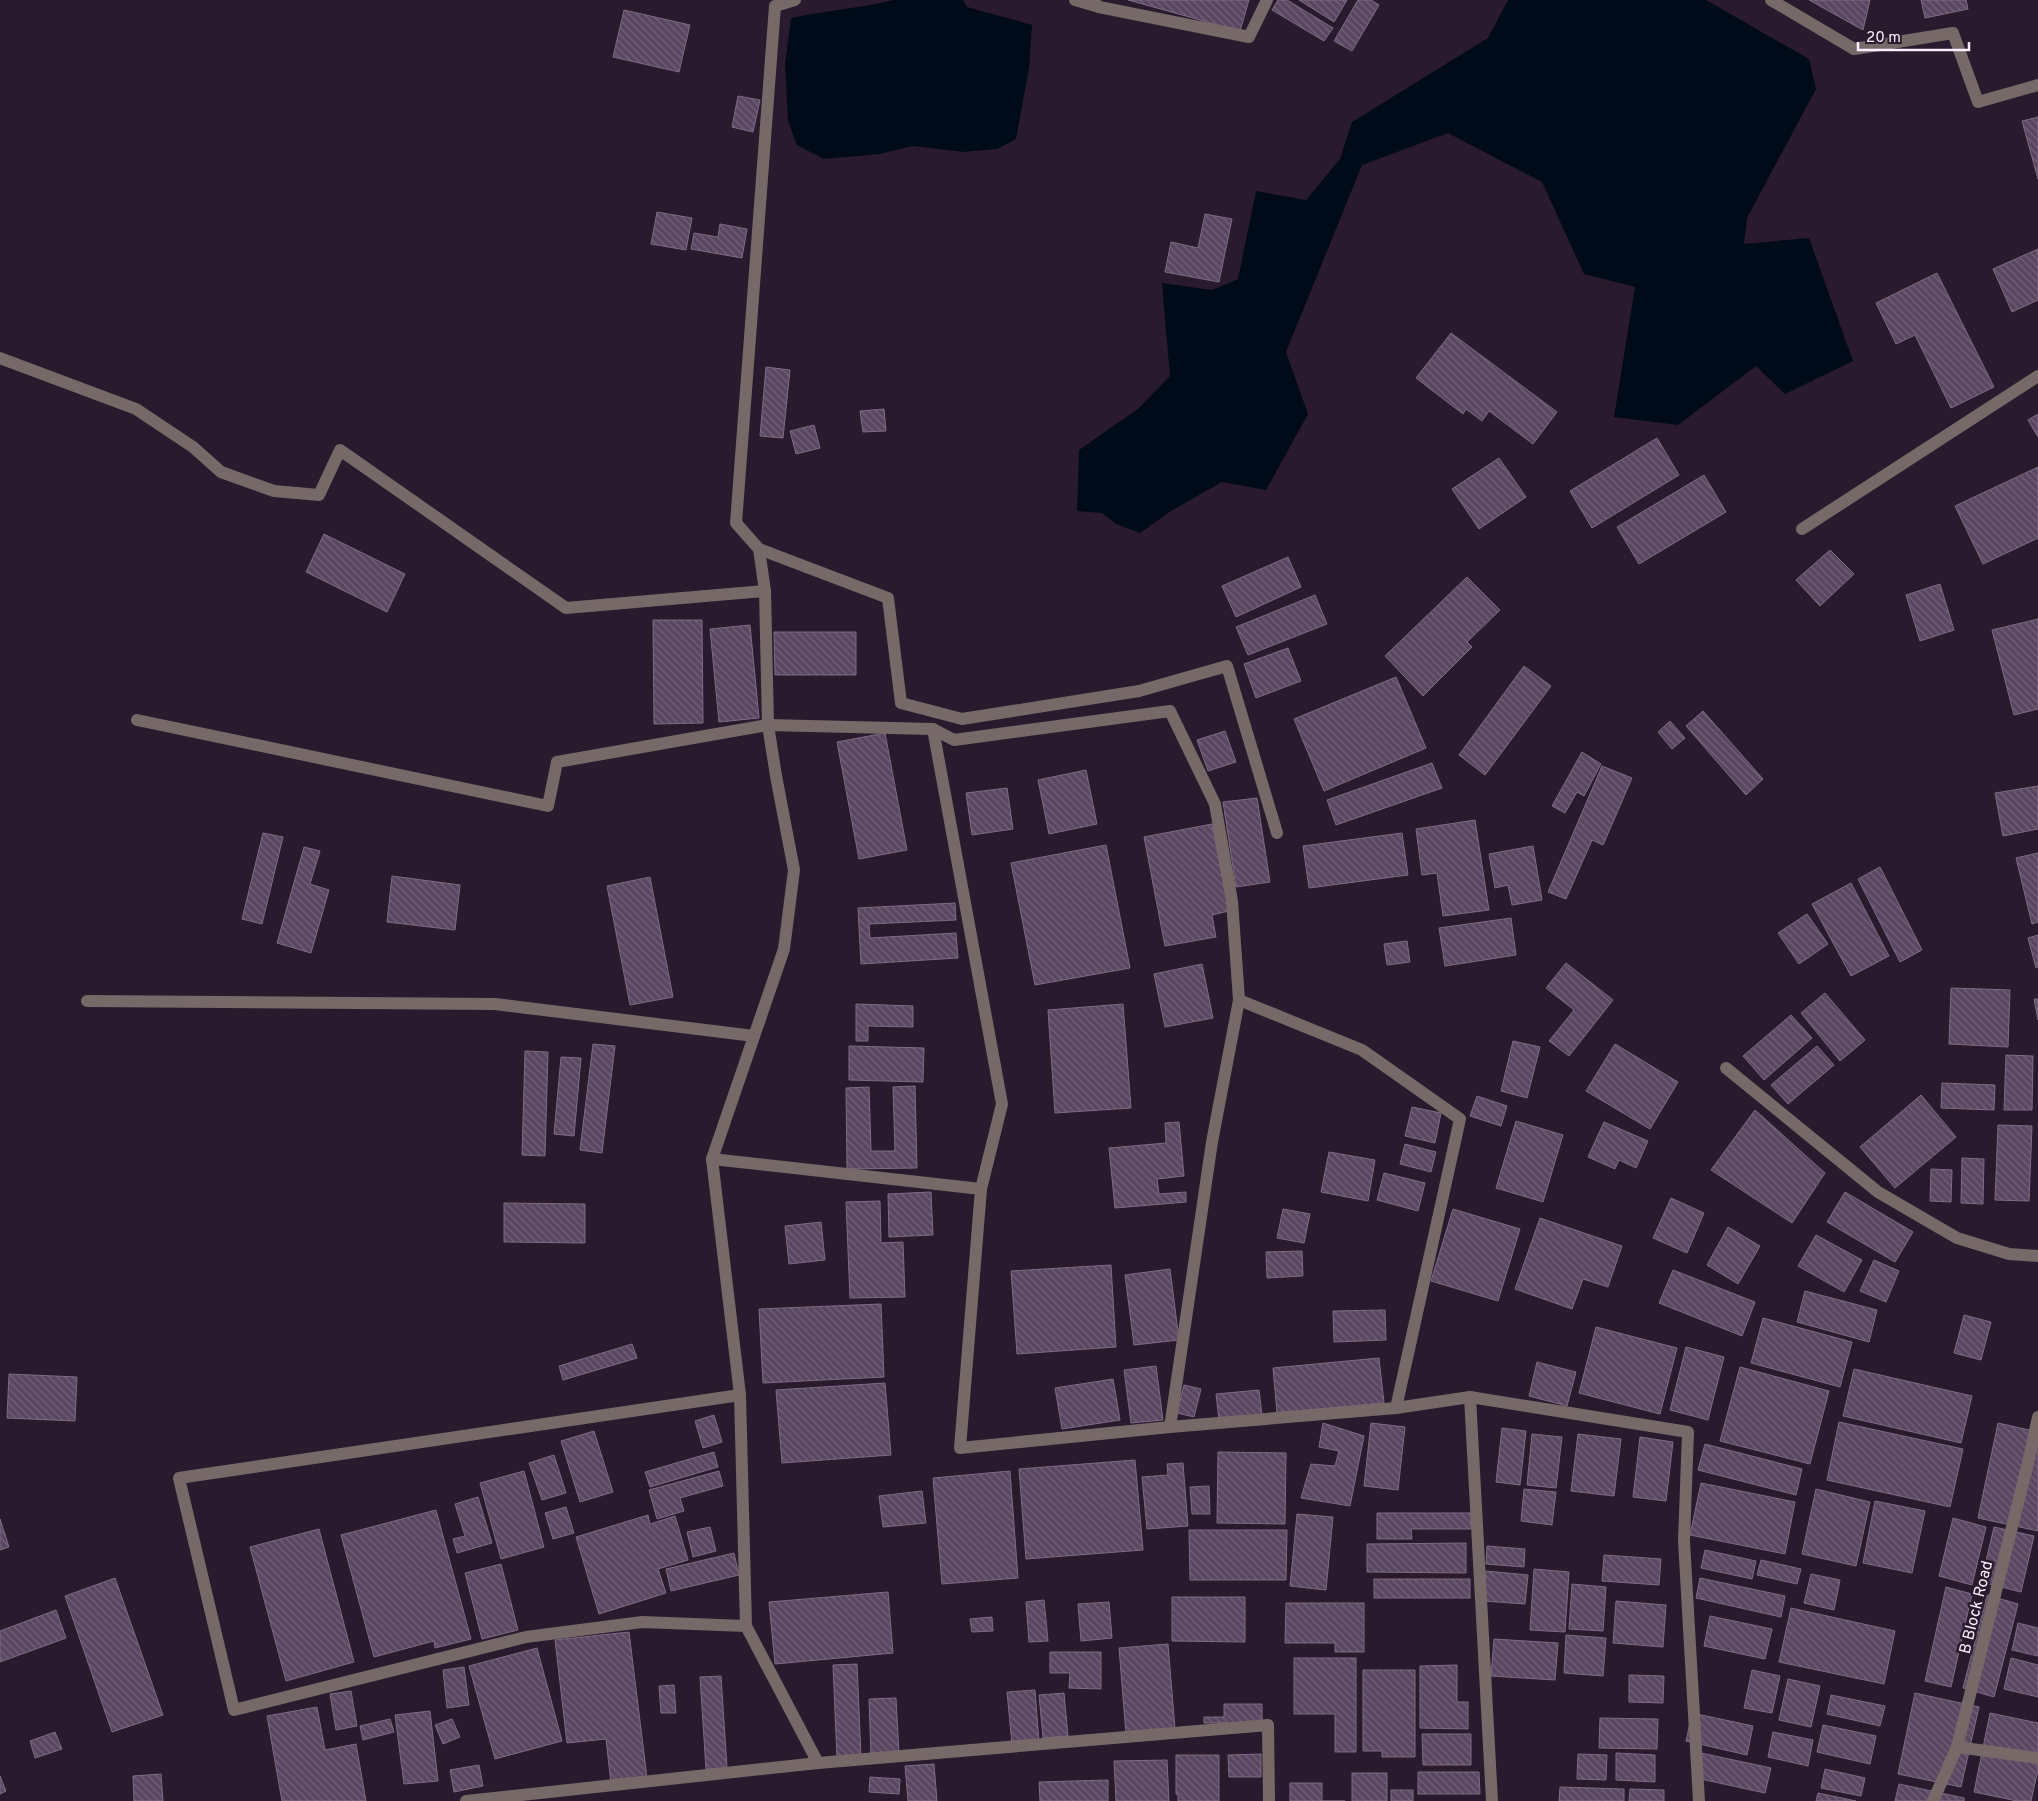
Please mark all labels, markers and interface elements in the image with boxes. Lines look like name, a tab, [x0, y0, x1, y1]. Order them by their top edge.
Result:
scale bar	[1858, 20, 1969, 52]
text: 20 m	[1866, 29, 1901, 48]
street label: B Block Road	[1956, 1559, 1998, 1656]

